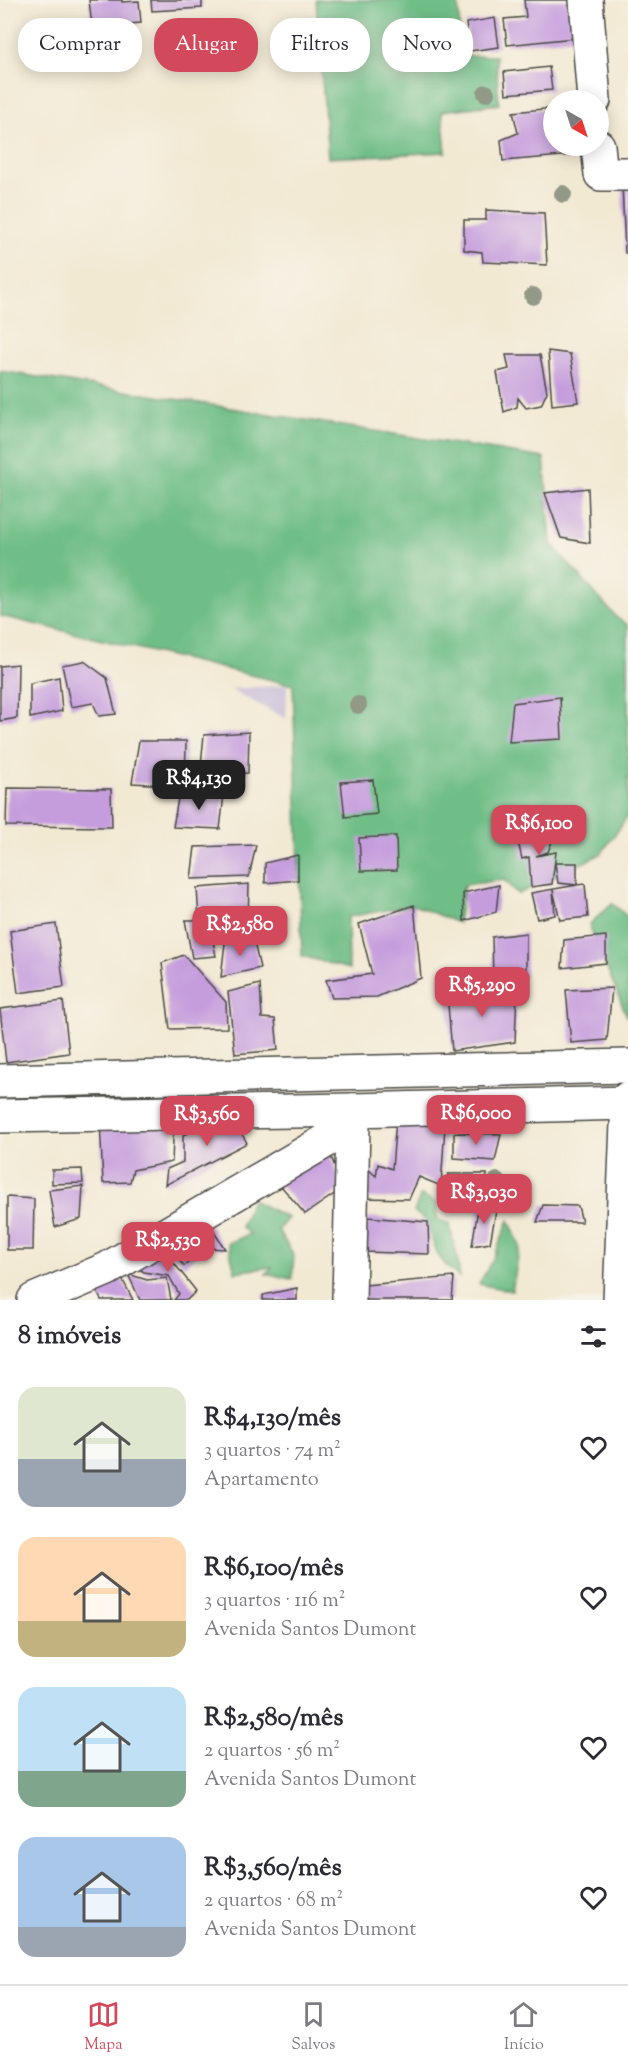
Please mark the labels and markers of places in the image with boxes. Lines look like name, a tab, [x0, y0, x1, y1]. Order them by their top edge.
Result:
pin: R$4,130	[144, 760, 254, 811]
pin: R$6,100	[484, 805, 594, 856]
pin: R$2,580	[185, 906, 295, 957]
pin: R$5,290	[427, 967, 537, 1018]
pin: R$6,000	[421, 1095, 531, 1146]
pin: R$3,560	[152, 1096, 262, 1147]
pin: R$3,030	[429, 1174, 539, 1225]
pin: R$2,530	[113, 1222, 223, 1273]

